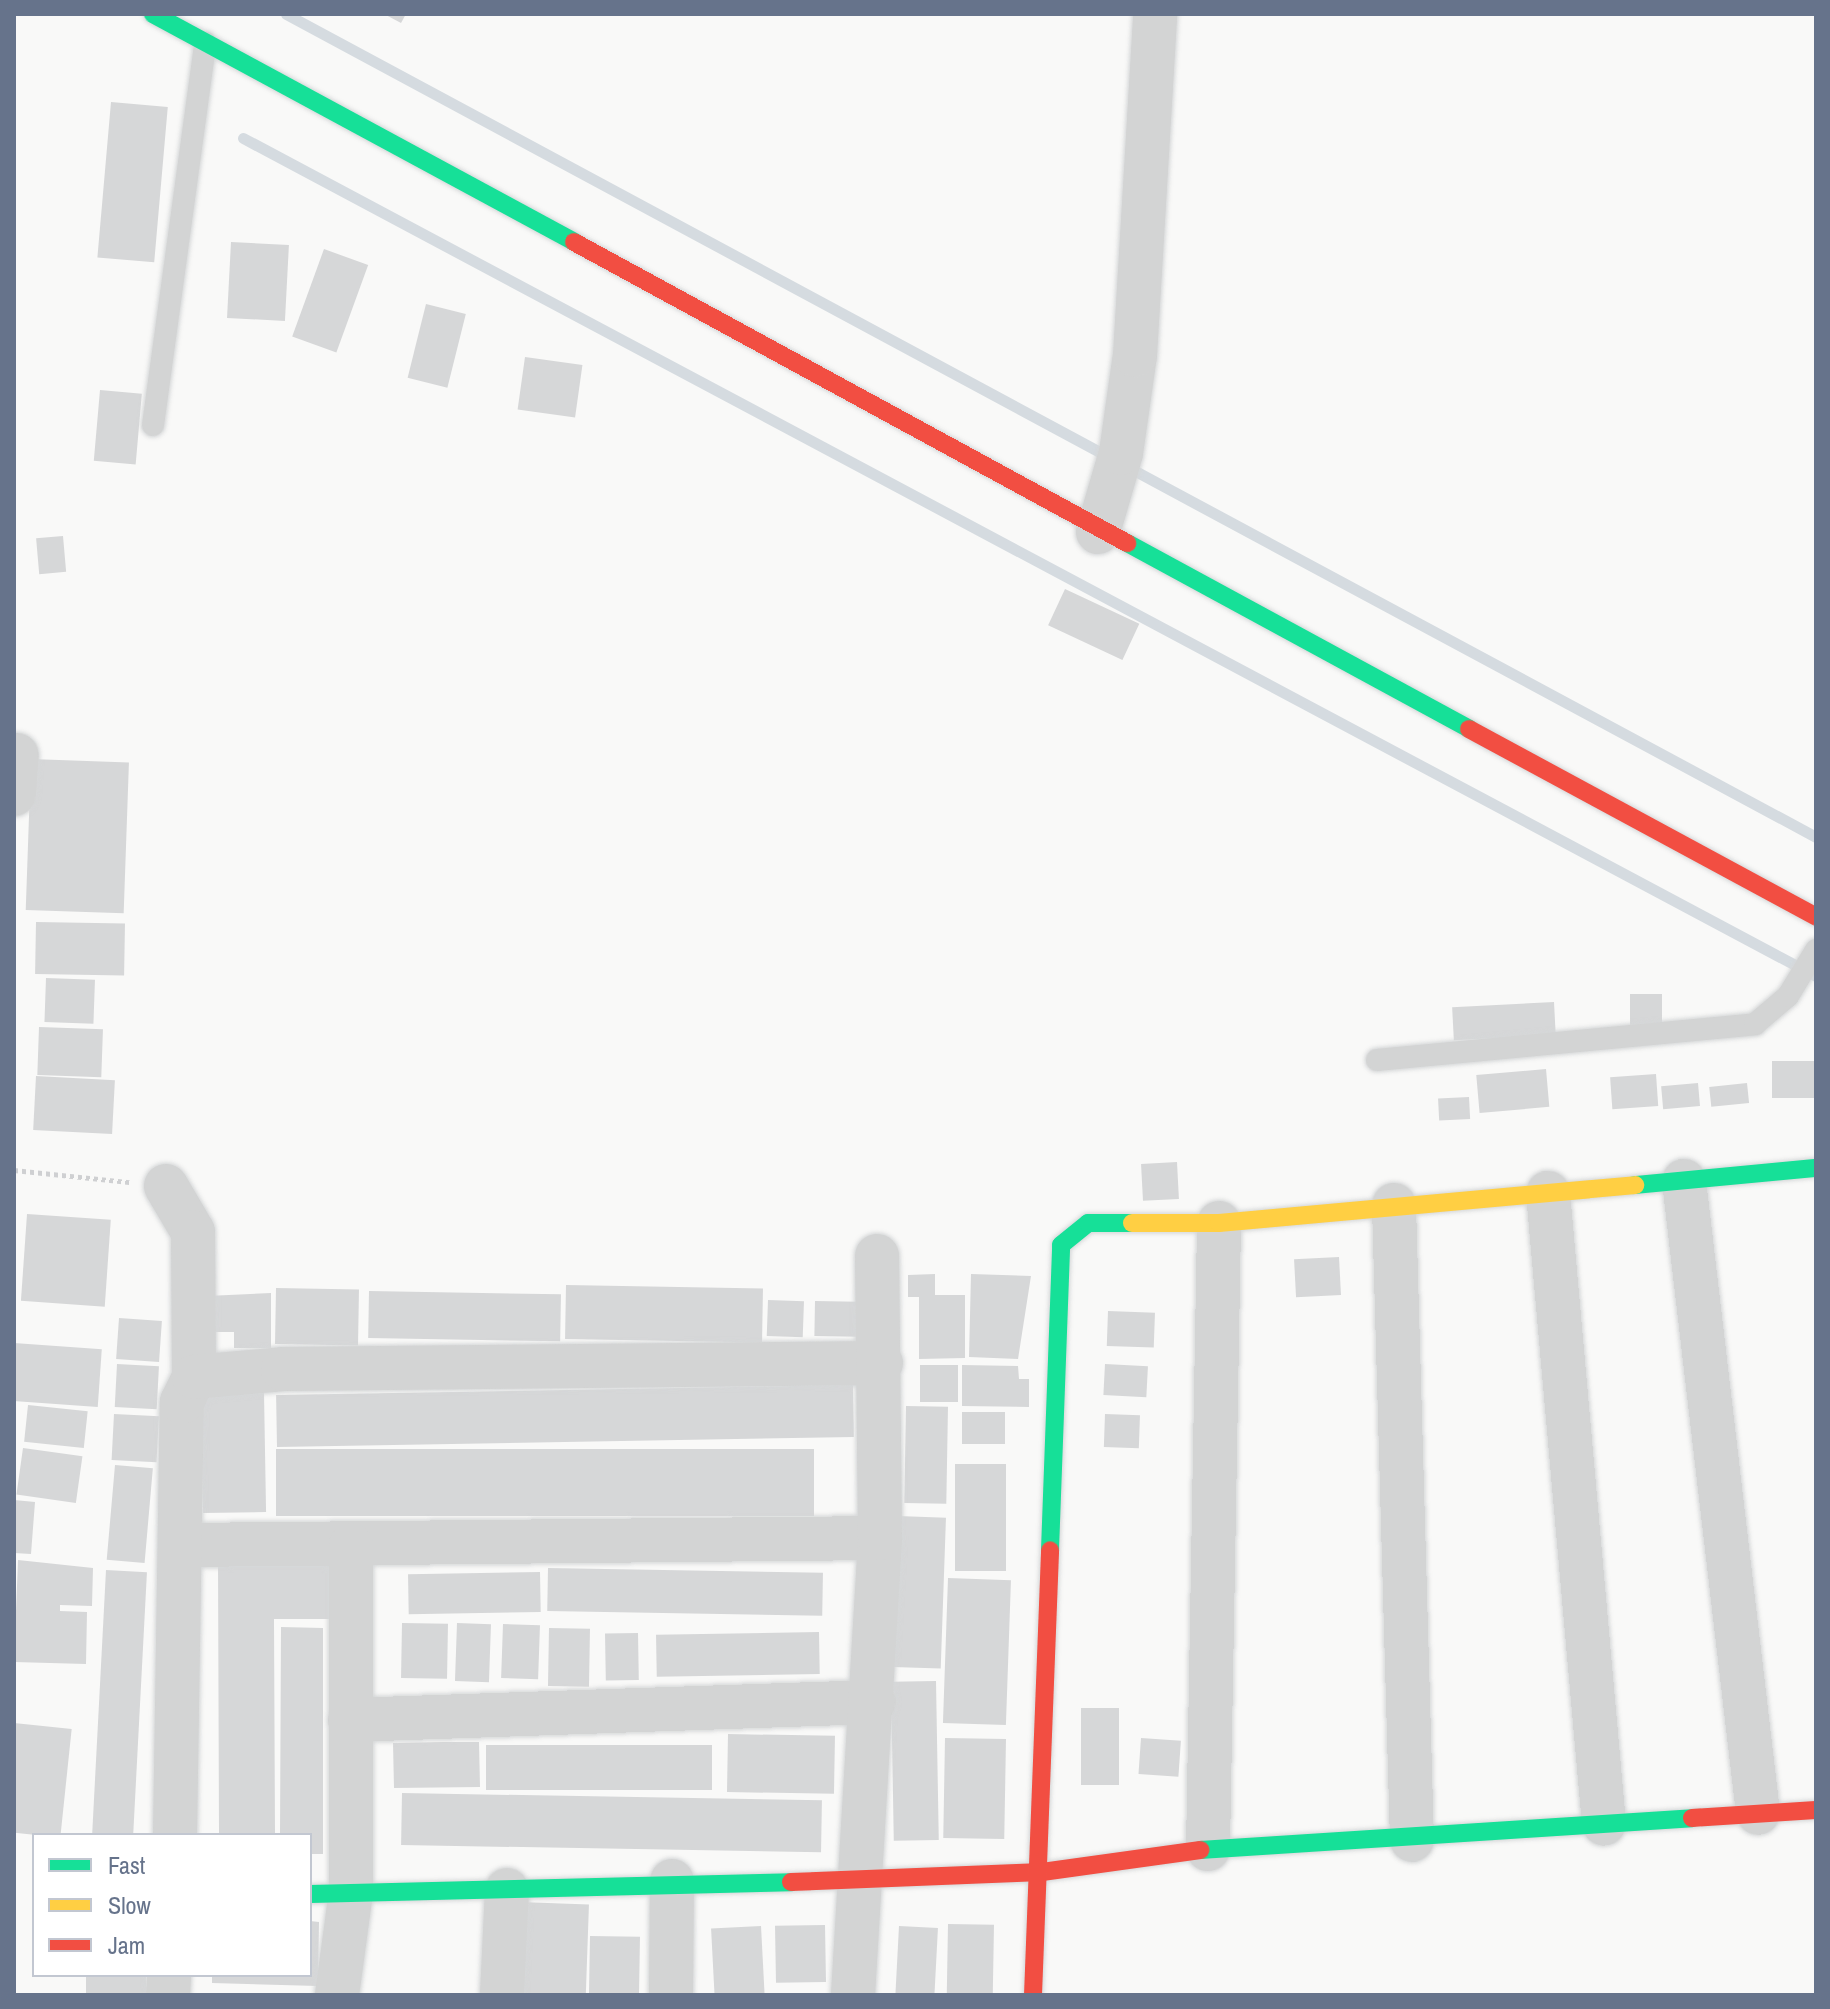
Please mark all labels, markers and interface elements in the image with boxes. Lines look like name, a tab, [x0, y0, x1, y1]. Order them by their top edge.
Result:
legend	[32, 1833, 312, 1977]
text: Fast	[108, 1849, 145, 1881]
text: Slow	[108, 1889, 151, 1921]
text: Jam	[108, 1929, 145, 1961]

